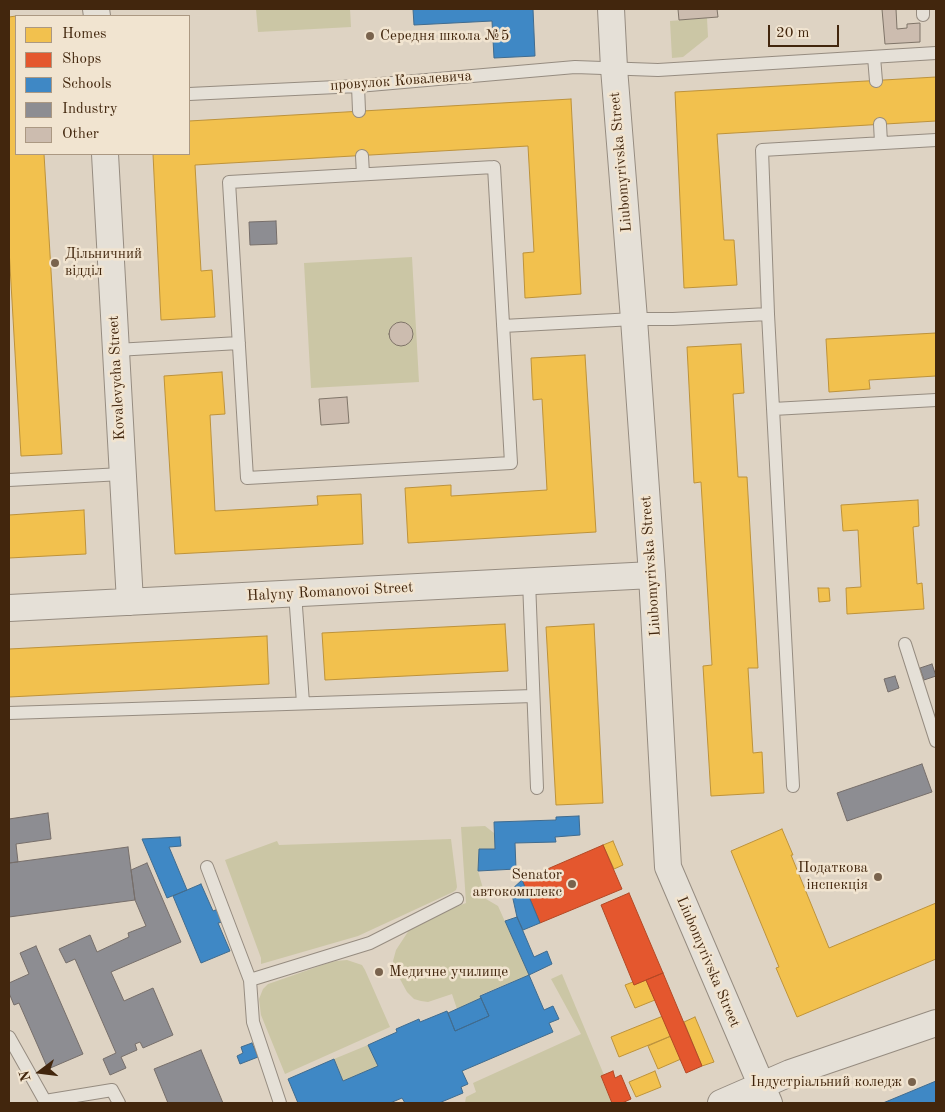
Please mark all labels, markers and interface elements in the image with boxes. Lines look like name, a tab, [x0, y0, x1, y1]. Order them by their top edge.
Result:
legend	[15, 15, 190, 155]
scale bar	[770, 15, 841, 47]
text: 20 m	[776, 26, 810, 41]
text: Homes	[62, 27, 107, 42]
place label: Середня школа №5	[380, 27, 509, 45]
marker: Середня школа №5	[364, 30, 376, 42]
text: Shops	[62, 52, 101, 67]
street label: провулок Ковалевича	[330, 67, 472, 95]
text: Schools	[62, 77, 111, 92]
street label: Liubomyrivska Street	[606, 91, 636, 233]
text: Industry	[62, 102, 118, 117]
text: Other	[62, 127, 99, 142]
place label: Дільничний відділ	[65, 245, 142, 280]
marker: Дільничний відділ	[49, 257, 61, 269]
street label: Kovalevycha Street	[105, 315, 129, 441]
street label: Liubomyrivska Street	[637, 495, 665, 637]
street label: Halyny Romanovoi Street	[246, 579, 414, 605]
place label: Податкова інспекція	[798, 859, 868, 894]
place label: Senator автокомплекс	[473, 866, 562, 901]
marker: Податкова інспекція	[872, 871, 884, 883]
marker: Senator автокомплекс	[566, 878, 578, 890]
street label: Liubomyrivska Street	[672, 894, 744, 1030]
place label: Медичне училище	[389, 963, 508, 981]
marker: Медичне училище	[373, 966, 385, 978]
north arrow	[15, 1047, 65, 1097]
text: N	[17, 1069, 34, 1083]
place label: Індустріальний коледж	[751, 1073, 902, 1091]
marker: Індустріальний коледж	[906, 1076, 918, 1088]

